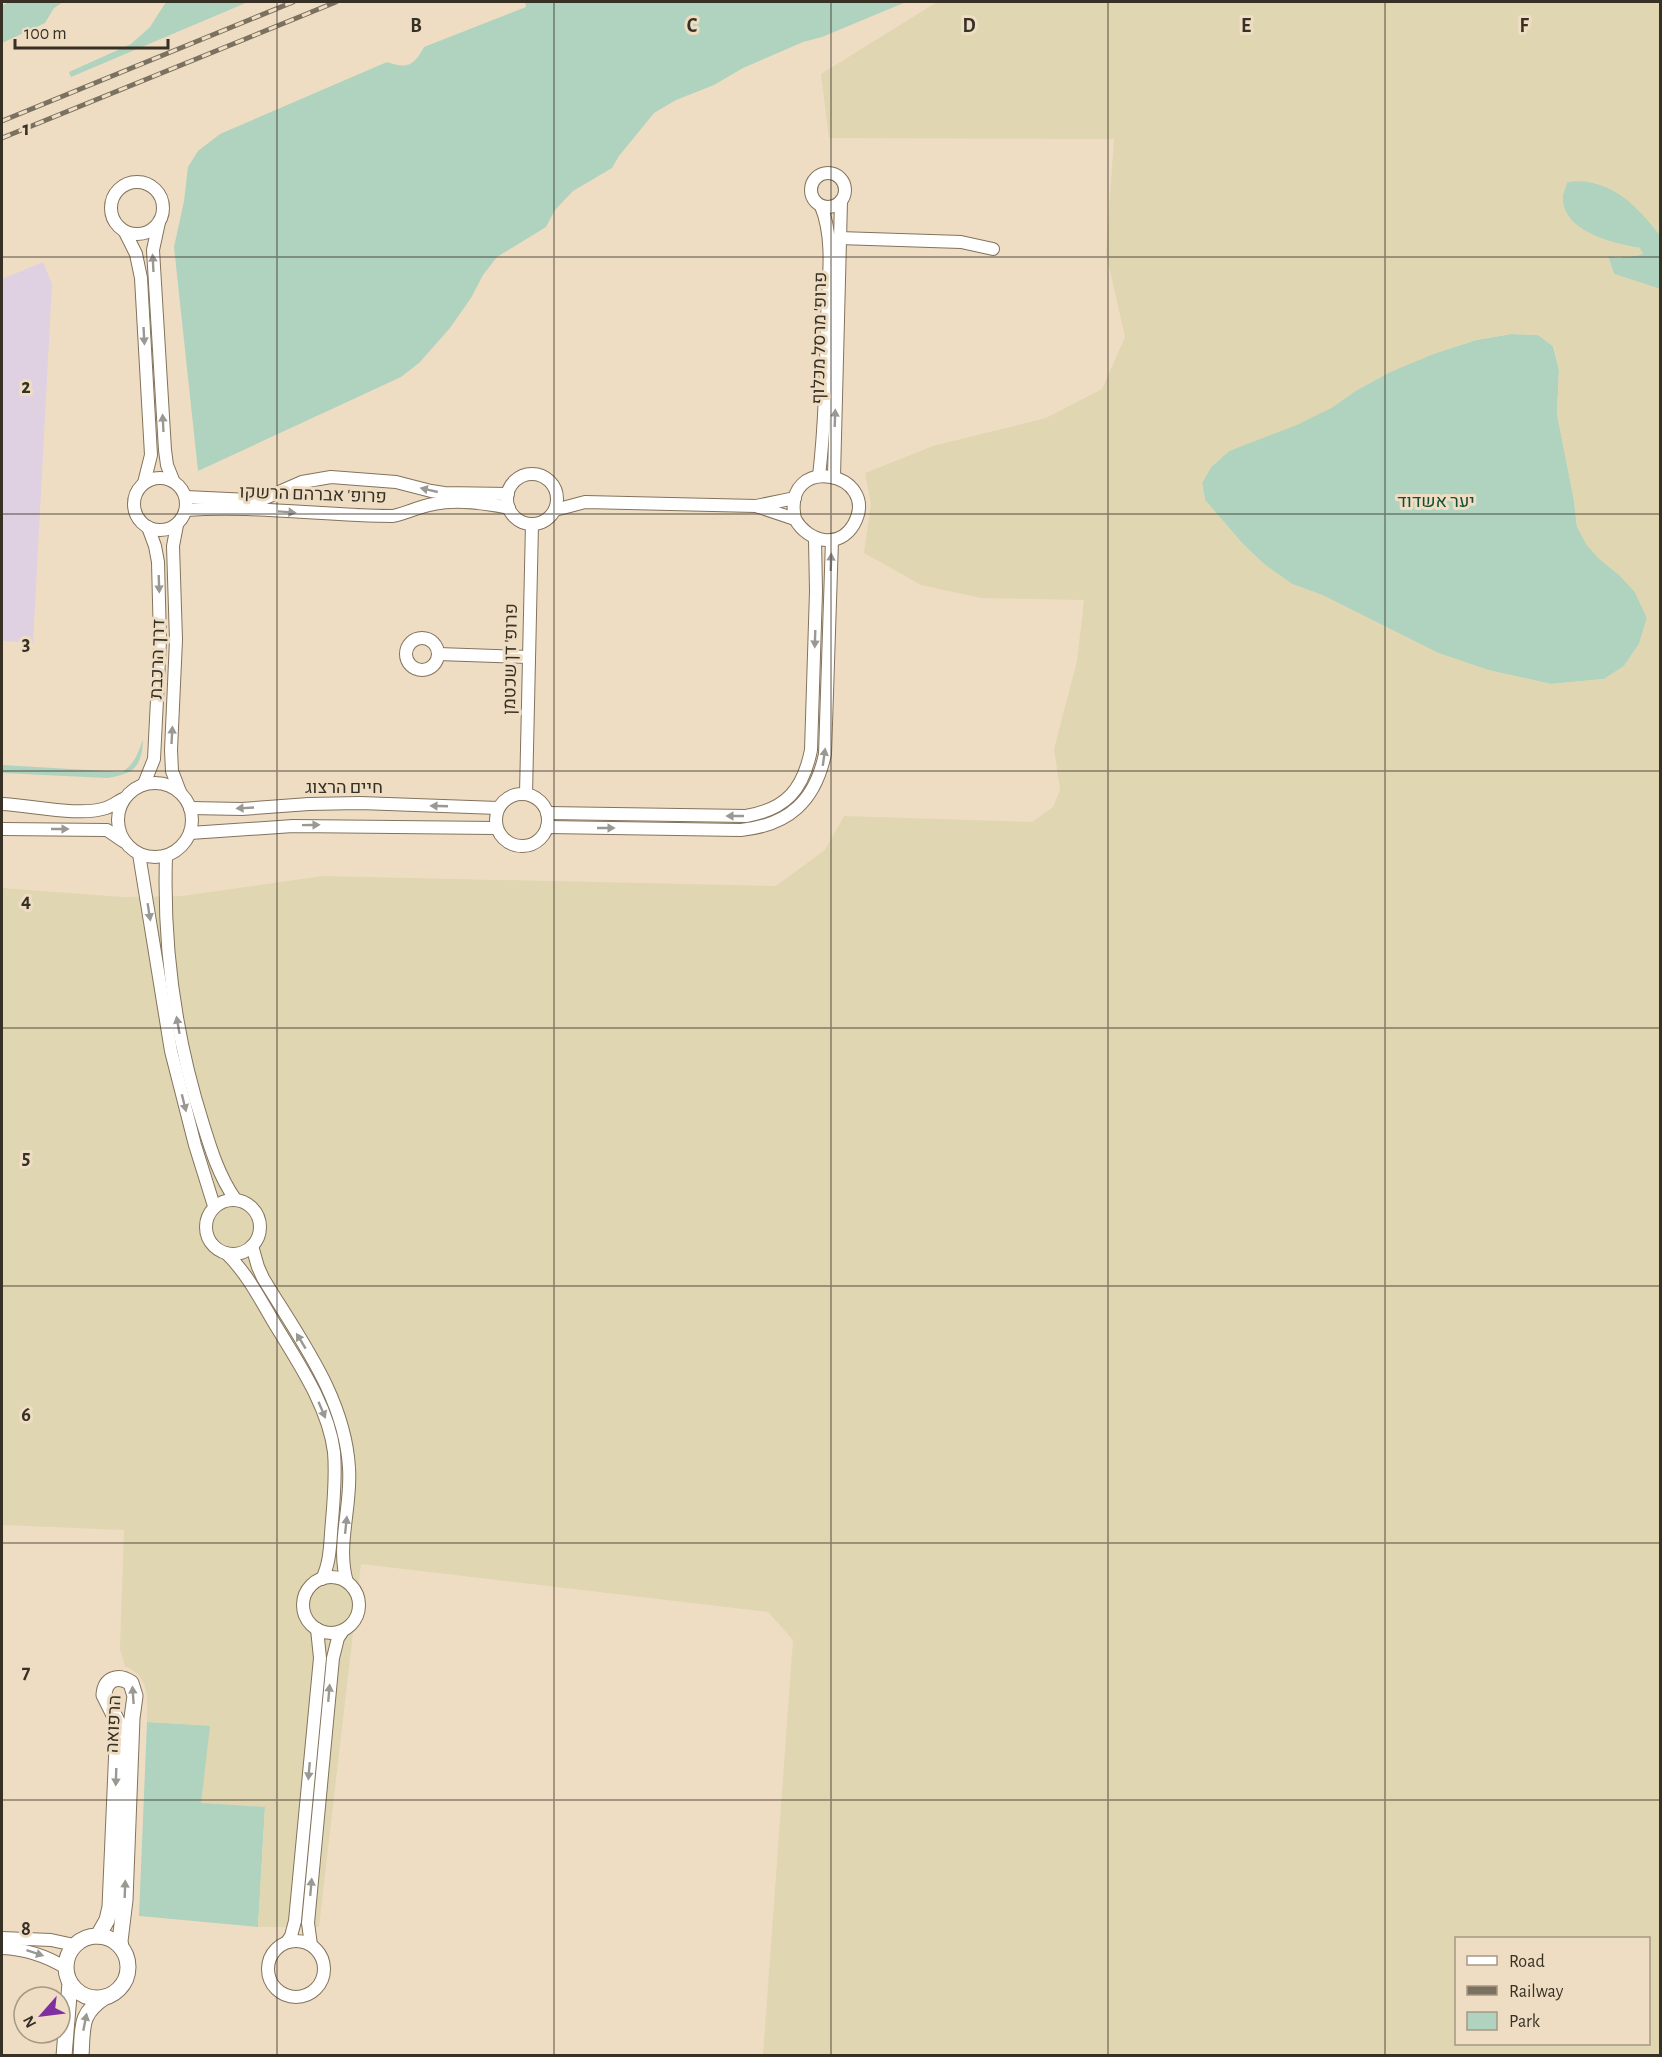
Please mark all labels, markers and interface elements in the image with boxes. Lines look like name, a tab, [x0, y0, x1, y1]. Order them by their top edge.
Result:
scale bar	[15, 12, 168, 50]
text: B	[410, 16, 422, 36]
text: C	[687, 16, 698, 36]
text: D	[962, 16, 976, 36]
text: E	[1241, 16, 1251, 36]
text: F	[1519, 16, 1529, 36]
text: 100 m	[24, 25, 67, 43]
text: 1	[22, 119, 30, 139]
one-way arrow	[149, 253, 158, 272]
street label: פרופ' מרסל מכלוף	[810, 271, 830, 405]
one-way arrow	[139, 327, 148, 346]
text: 2	[21, 377, 31, 397]
one-way arrow	[831, 408, 840, 427]
one-way arrow	[159, 414, 168, 433]
street label: פרופ' אברהם הרשקו	[239, 483, 387, 507]
one-way arrow	[420, 484, 438, 494]
park label: יער אשדוד	[1397, 493, 1475, 511]
one-way arrow	[277, 507, 296, 517]
one-way arrow	[826, 552, 836, 571]
one-way arrow	[154, 575, 164, 594]
street label: פרופ' דן שכטמן	[501, 603, 521, 715]
street label: דרך הרכבת	[148, 619, 168, 699]
one-way arrow	[810, 629, 819, 648]
text: 3	[22, 634, 30, 654]
one-way arrow	[167, 726, 176, 745]
one-way arrow	[819, 747, 828, 766]
street label: חיים הרצוג	[305, 779, 383, 797]
one-way arrow	[430, 802, 449, 811]
one-way arrow	[235, 804, 254, 813]
one-way arrow	[726, 811, 745, 821]
one-way arrow	[302, 820, 321, 830]
one-way arrow	[596, 823, 615, 833]
one-way arrow	[50, 824, 69, 834]
text: 4	[21, 891, 31, 911]
one-way arrow	[145, 902, 154, 921]
one-way arrow	[173, 1015, 182, 1034]
one-way arrow	[179, 1094, 189, 1112]
text: 5	[22, 1148, 30, 1168]
one-way arrow	[295, 1333, 306, 1349]
one-way arrow	[318, 1401, 327, 1419]
text: 6	[21, 1405, 31, 1425]
one-way arrow	[341, 1515, 351, 1534]
text: 7	[22, 1662, 31, 1682]
one-way arrow	[324, 1684, 334, 1703]
one-way arrow	[129, 1685, 138, 1704]
street label: הרפואה	[103, 1695, 125, 1754]
one-way arrow	[304, 1762, 314, 1781]
one-way arrow	[112, 1767, 121, 1786]
one-way arrow	[306, 1878, 316, 1897]
one-way arrow	[120, 1880, 130, 1899]
text: 8	[21, 1919, 31, 1939]
legend	[1455, 1937, 1650, 2045]
one-way arrow	[26, 1949, 44, 1959]
text: Road	[1509, 1953, 1545, 1971]
text: Railway	[1509, 1983, 1564, 2001]
north arrow	[12, 1985, 72, 2045]
one-way arrow	[81, 2012, 90, 2031]
text: N	[20, 2013, 39, 2030]
text: Park	[1509, 2013, 1541, 2031]

